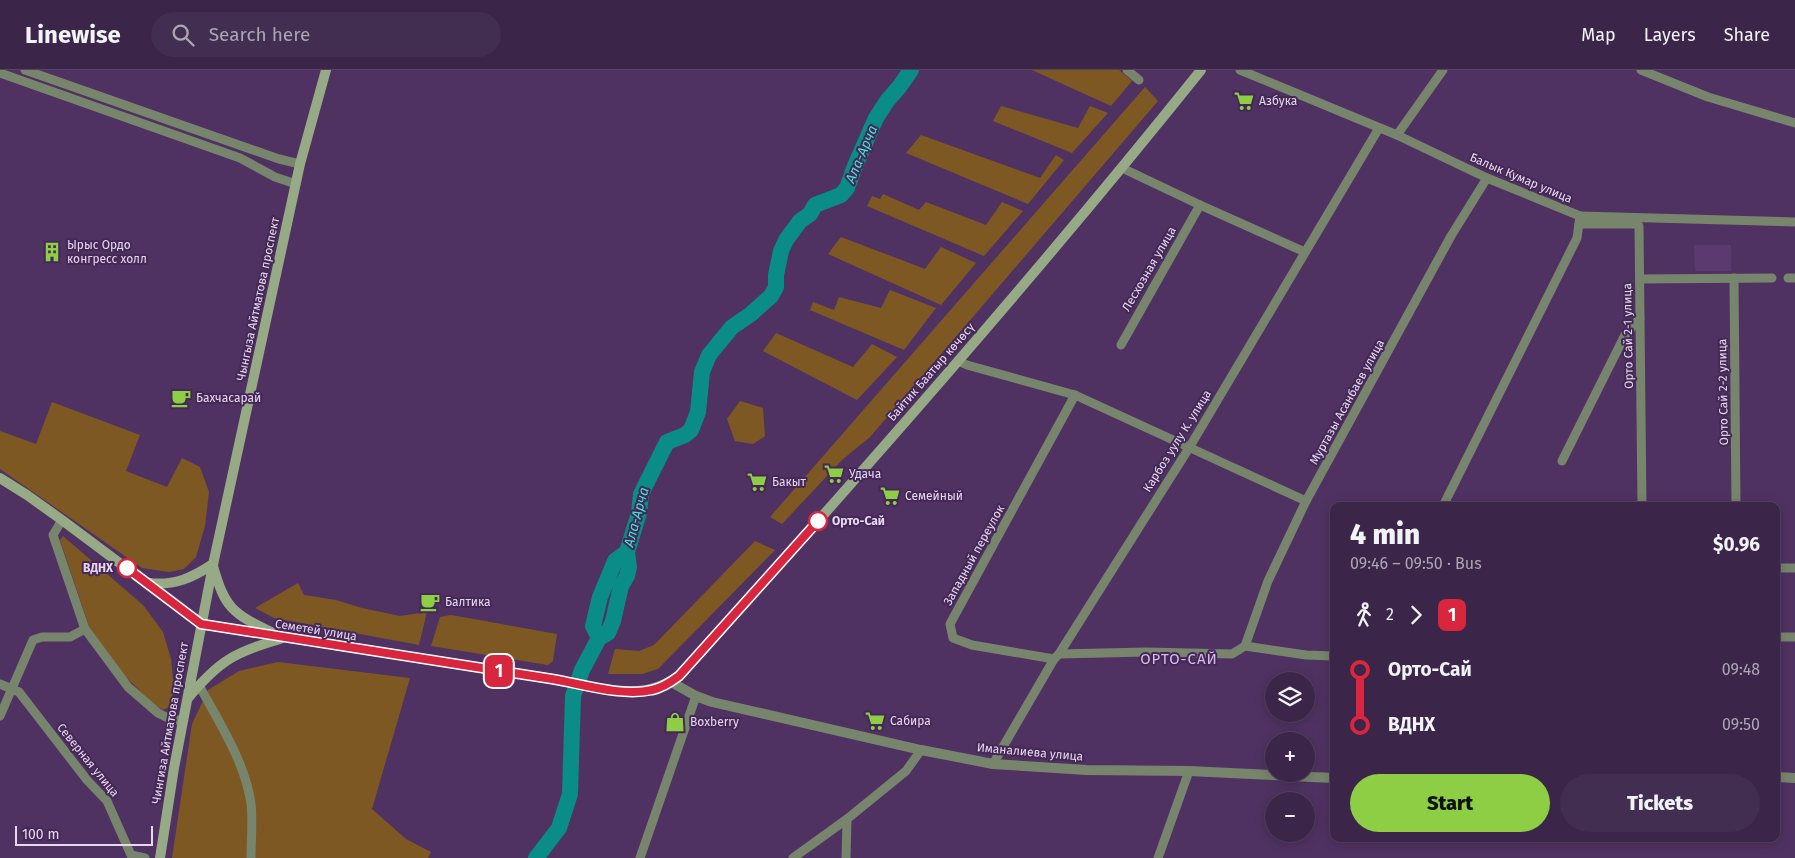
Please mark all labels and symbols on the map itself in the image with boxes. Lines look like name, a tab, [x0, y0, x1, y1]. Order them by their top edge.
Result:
supermarket icon: Азбука	[1233, 90, 1255, 112]
place label: Азбука	[1259, 94, 1297, 108]
water label: Ала-Арча	[841, 123, 881, 186]
street label: Балык Кумар улица	[1468, 150, 1574, 206]
street label: Чынгыза Айтматова проспект	[234, 215, 282, 382]
street label: Лесхозная улица	[1119, 224, 1179, 314]
place label: Ырыс Ордо конгресс холл	[67, 238, 147, 266]
building icon: Ырыс Ордо конгресс холл	[41, 241, 63, 263]
street label: Орто Сай 2-1 улица	[1620, 283, 1636, 389]
street label: Байтик Баатыр көчөсү	[885, 320, 977, 424]
street label: Муртазы Асанбаев улица	[1307, 337, 1387, 467]
street label: Орто Сай 2-2 улица	[1715, 339, 1731, 445]
cafe icon: Бахчасарай	[170, 387, 192, 409]
street label: Карбоз уулу К. улица	[1140, 387, 1214, 495]
place label: Бахчасарай	[196, 391, 261, 405]
supermarket icon: Удача	[823, 463, 845, 485]
place label: Удача	[849, 467, 881, 481]
supermarket icon: Бакыт	[746, 471, 768, 493]
place label: Бакыт	[772, 475, 807, 489]
supermarket icon: Семейный	[879, 485, 901, 507]
water label: Ала-Арча	[620, 486, 653, 550]
place label: Семейный	[905, 489, 963, 503]
street label: Западный переулок	[941, 502, 1008, 608]
marker: Орто-Сай	[808, 511, 828, 531]
place label: Орто-Сай	[832, 514, 885, 528]
marker: ВДНХ	[117, 558, 137, 578]
place label: ВДНХ	[83, 561, 114, 575]
cafe icon: Балтика	[419, 591, 441, 613]
place label: Балтика	[445, 595, 491, 609]
street label: Семетей улица	[274, 617, 358, 643]
street label: Чингиза Айтматова проспект	[149, 641, 191, 805]
district label: ОРТО-САЙ	[1140, 650, 1218, 668]
line badge: 1	[483, 655, 515, 687]
supermarket icon: Сабира	[864, 710, 886, 732]
shop icon: Boxberry	[664, 711, 686, 733]
place label: Сабира	[890, 714, 931, 728]
place label: Boxberry	[690, 715, 739, 729]
street label: Северная улица	[54, 721, 122, 799]
street label: Иманалиева улица	[976, 740, 1084, 764]
scale bar	[15, 823, 152, 846]

